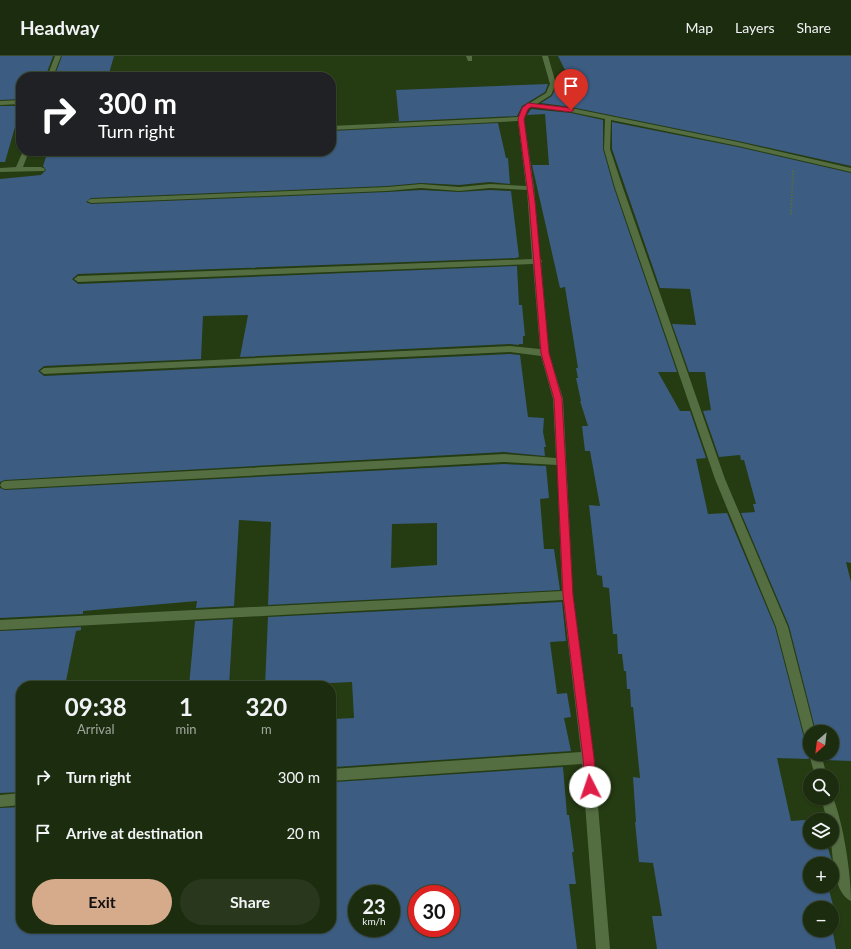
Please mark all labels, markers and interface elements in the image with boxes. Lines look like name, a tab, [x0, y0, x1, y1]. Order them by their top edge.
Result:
text: Headway	[20, 16, 99, 39]
text: Map	[685, 19, 713, 36]
text: Layers	[735, 19, 775, 36]
text: Share	[797, 19, 831, 36]
pin	[554, 69, 588, 110]
icon: arrive	[560, 75, 582, 97]
text: 300 m	[98, 86, 177, 120]
icon: right	[32, 88, 84, 140]
text: Turn right	[98, 120, 175, 142]
text: 09:38	[65, 692, 127, 721]
text: 1	[179, 692, 193, 721]
text: 320	[245, 692, 287, 721]
text: Arrival	[77, 721, 114, 737]
text: min	[176, 721, 197, 737]
text: m	[261, 721, 272, 737]
north arrow	[803, 725, 839, 761]
map controls	[803, 725, 839, 937]
icon: right	[32, 766, 54, 788]
position arrow	[569, 766, 611, 808]
text: Turn right	[66, 768, 131, 786]
text: 300 m	[278, 768, 320, 786]
button: search	[803, 769, 839, 805]
button: layers	[803, 813, 839, 849]
icon: arrive	[32, 822, 54, 844]
text: Arrive at destination	[66, 824, 203, 842]
text: 20 m	[286, 824, 320, 842]
button: +	[803, 857, 839, 893]
button: Exit	[32, 879, 172, 925]
button: Share	[180, 879, 320, 925]
speed limit sign: 30	[408, 885, 460, 937]
text: 23	[362, 894, 386, 918]
button: −	[803, 901, 839, 937]
text: km/h	[362, 915, 386, 927]

